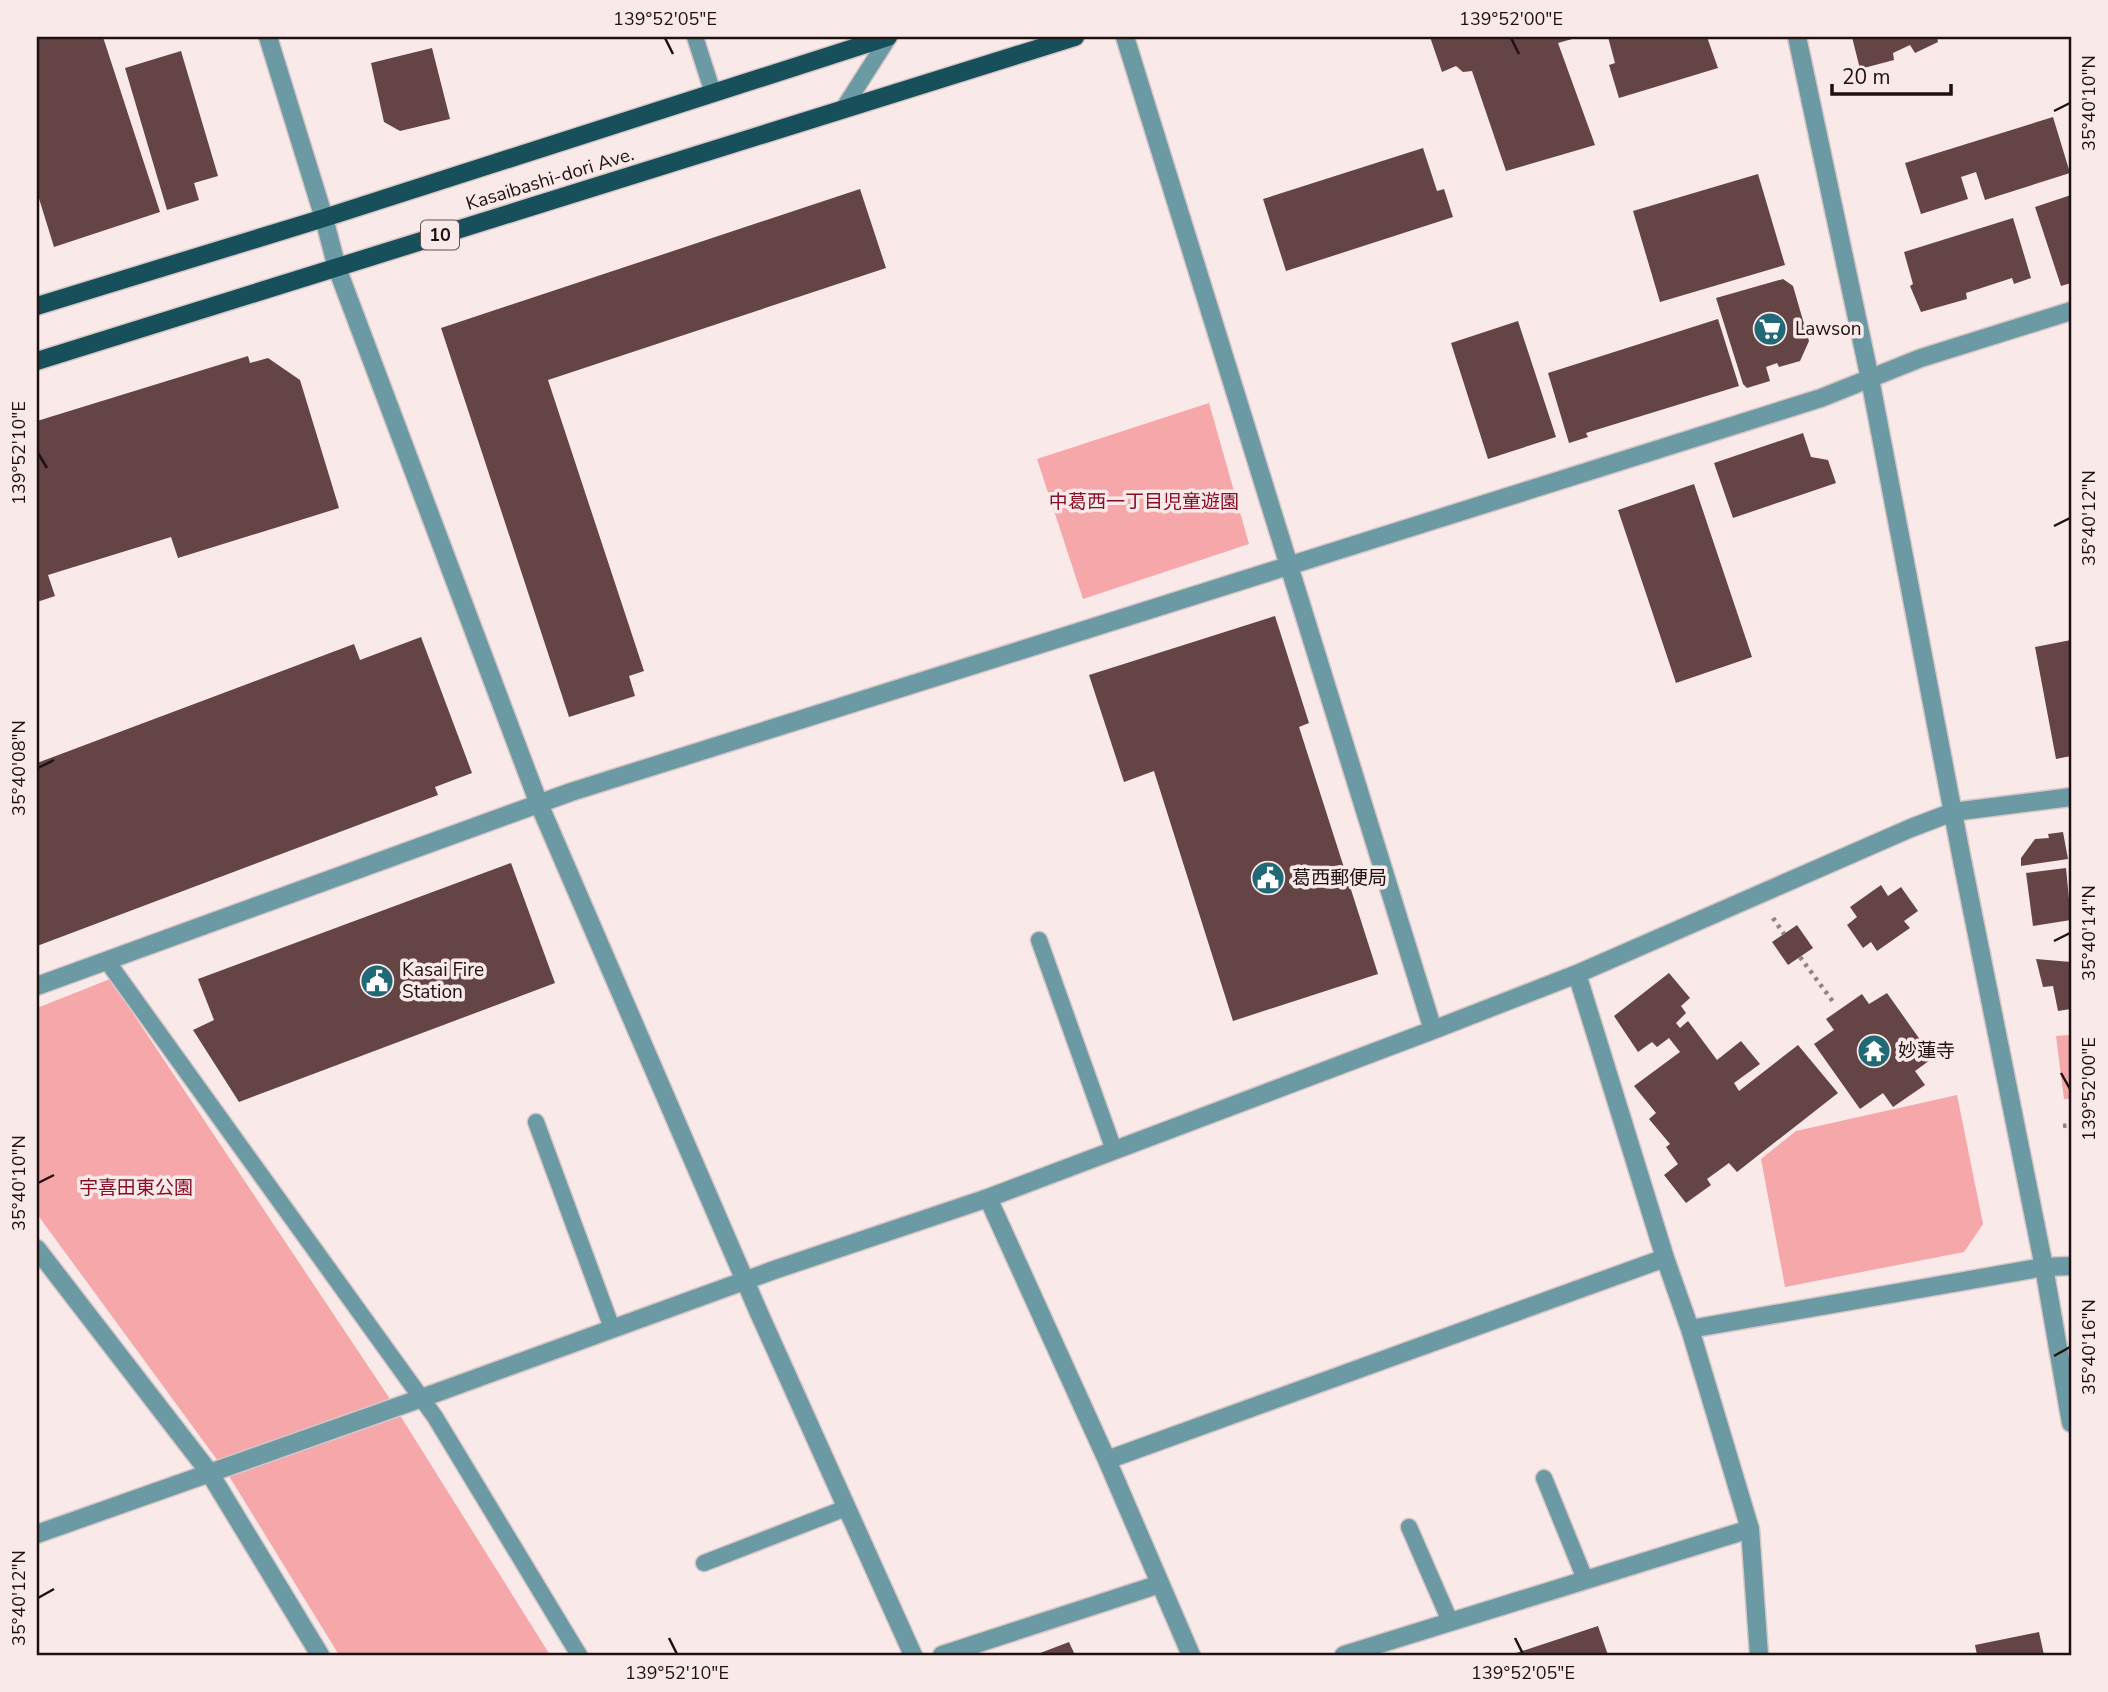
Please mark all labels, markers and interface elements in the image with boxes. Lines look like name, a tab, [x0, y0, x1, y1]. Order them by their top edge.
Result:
text: 139°52'05"E	[613, 7, 717, 31]
text: 139°52'00"E	[1459, 7, 1563, 31]
scale bar	[1832, 52, 1951, 96]
text: 35°40'10"N	[2077, 55, 2101, 151]
text: 20 m	[1842, 63, 1891, 91]
street label: Kasaibashi-dori Ave.	[463, 141, 637, 217]
road number: 10	[421, 220, 459, 249]
supermarket icon: Lawson	[1751, 310, 1789, 348]
place label: Lawson	[1795, 316, 1862, 342]
text: 139°52'10"E	[7, 401, 31, 505]
text: 35°40'12"N	[2077, 470, 2101, 566]
park label: 中葛西一丁目児童遊園	[1049, 489, 1239, 515]
text: 35°40'08"N	[7, 720, 31, 816]
public building icon: 葛西郵便局	[1249, 859, 1287, 897]
place label: 葛西郵便局	[1292, 865, 1387, 891]
text: 35°40'14"N	[2077, 885, 2101, 981]
place label: Kasai Fire Station	[402, 957, 484, 1005]
public building icon: Kasai Fire Station	[358, 962, 396, 1000]
temple icon: 妙蓮寺	[1855, 1032, 1893, 1070]
text: 139°52'00"E	[2077, 1037, 2101, 1141]
place label: 妙蓮寺	[1898, 1038, 1955, 1064]
text: 35°40'10"N	[7, 1135, 31, 1231]
park label: 宇喜田東公園	[79, 1175, 193, 1201]
text: 35°40'16"N	[2077, 1299, 2101, 1395]
text: 35°40'12"N	[7, 1550, 31, 1646]
text: 139°52'10"E	[625, 1661, 729, 1685]
text: 139°52'05"E	[1471, 1661, 1575, 1685]

